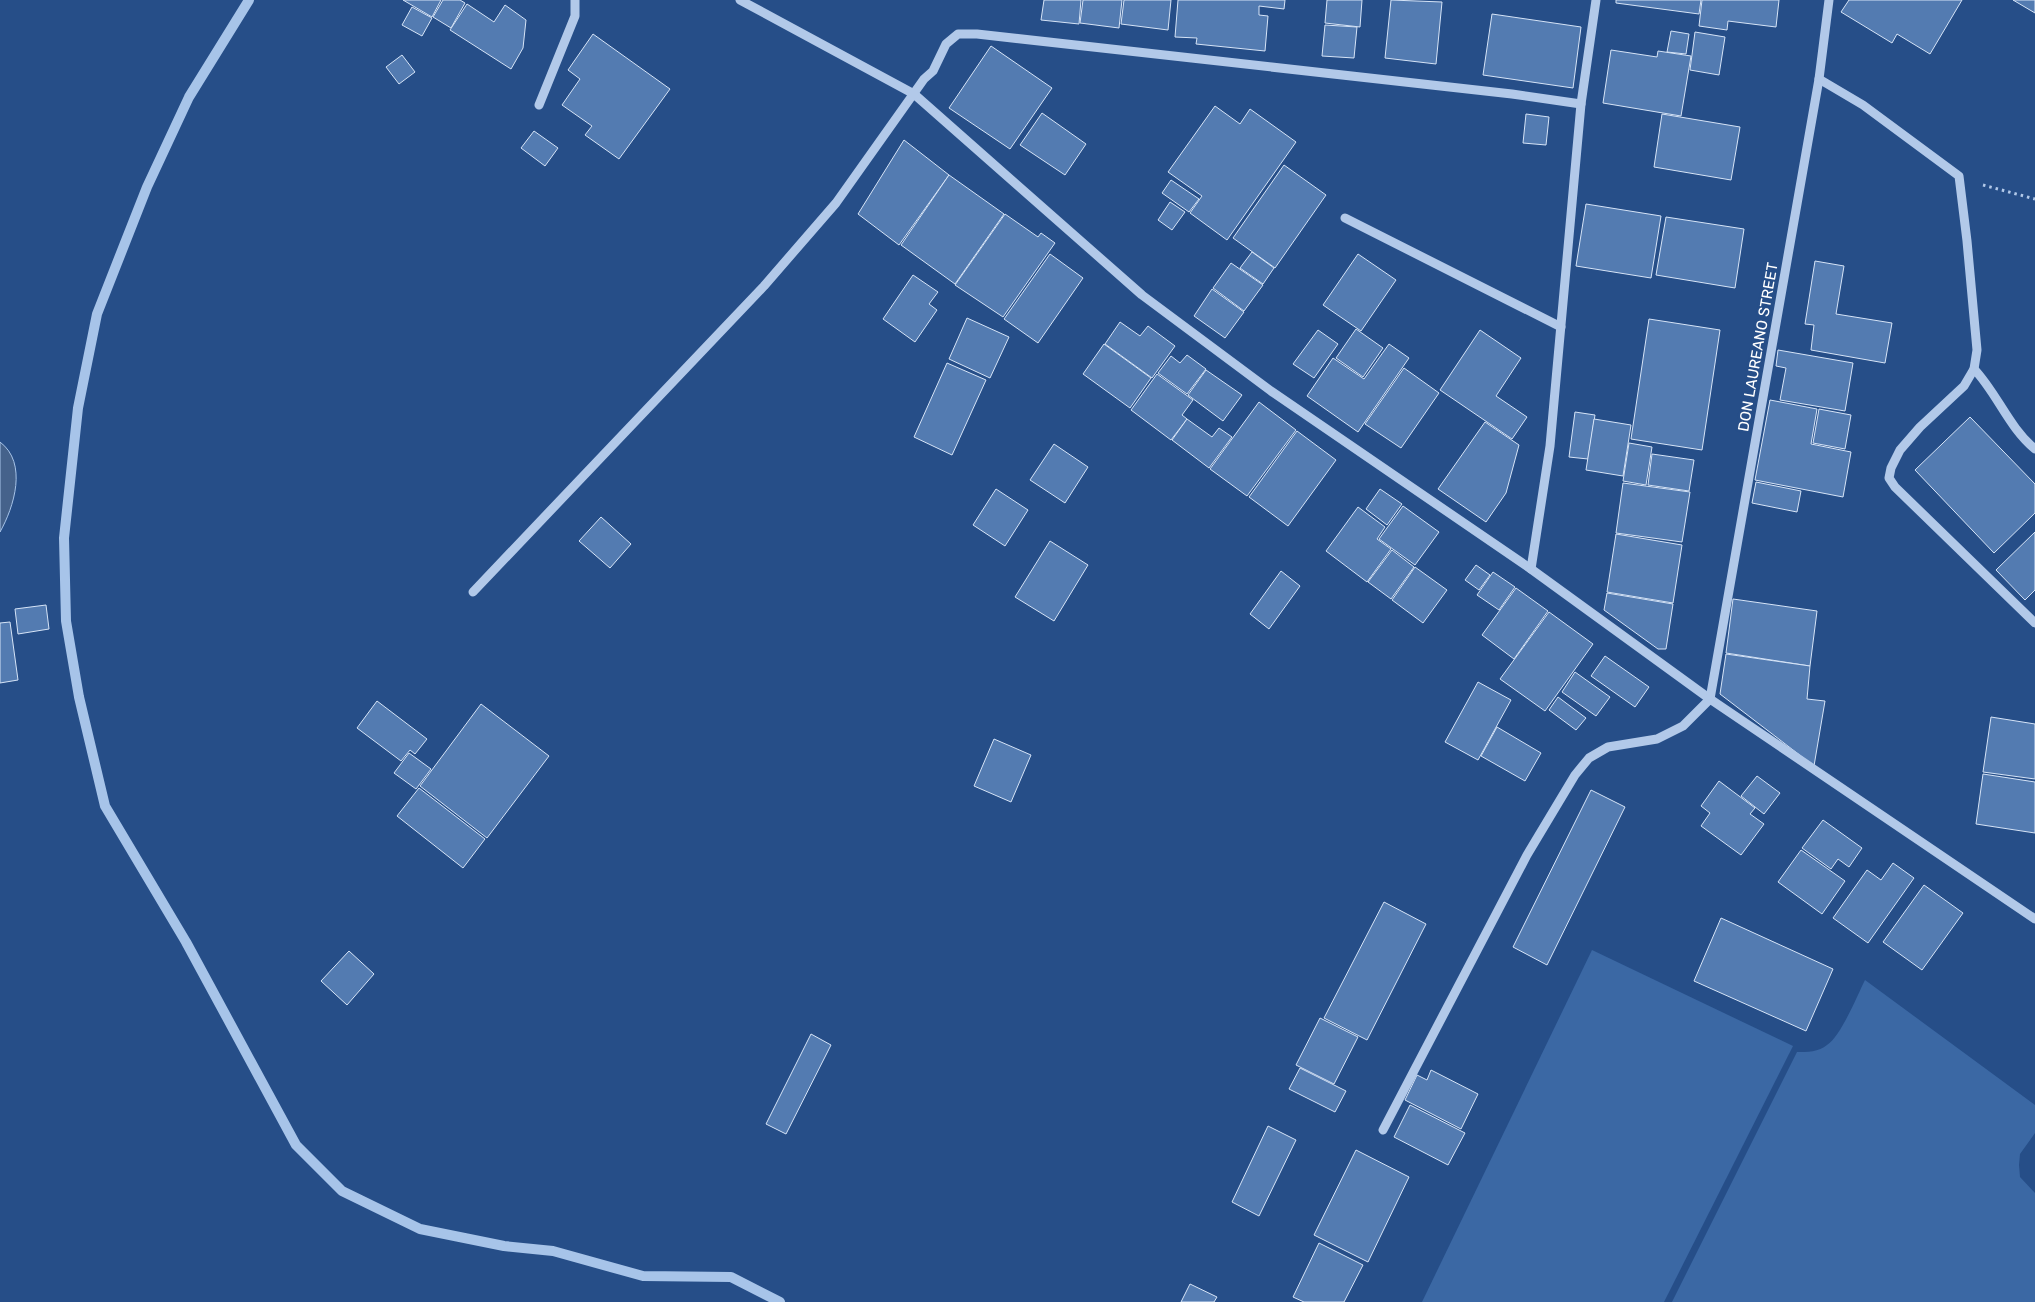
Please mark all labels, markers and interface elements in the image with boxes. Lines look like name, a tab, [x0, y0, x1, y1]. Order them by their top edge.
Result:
street label: DON LAUREANO STREET	[1734, 261, 1782, 433]

